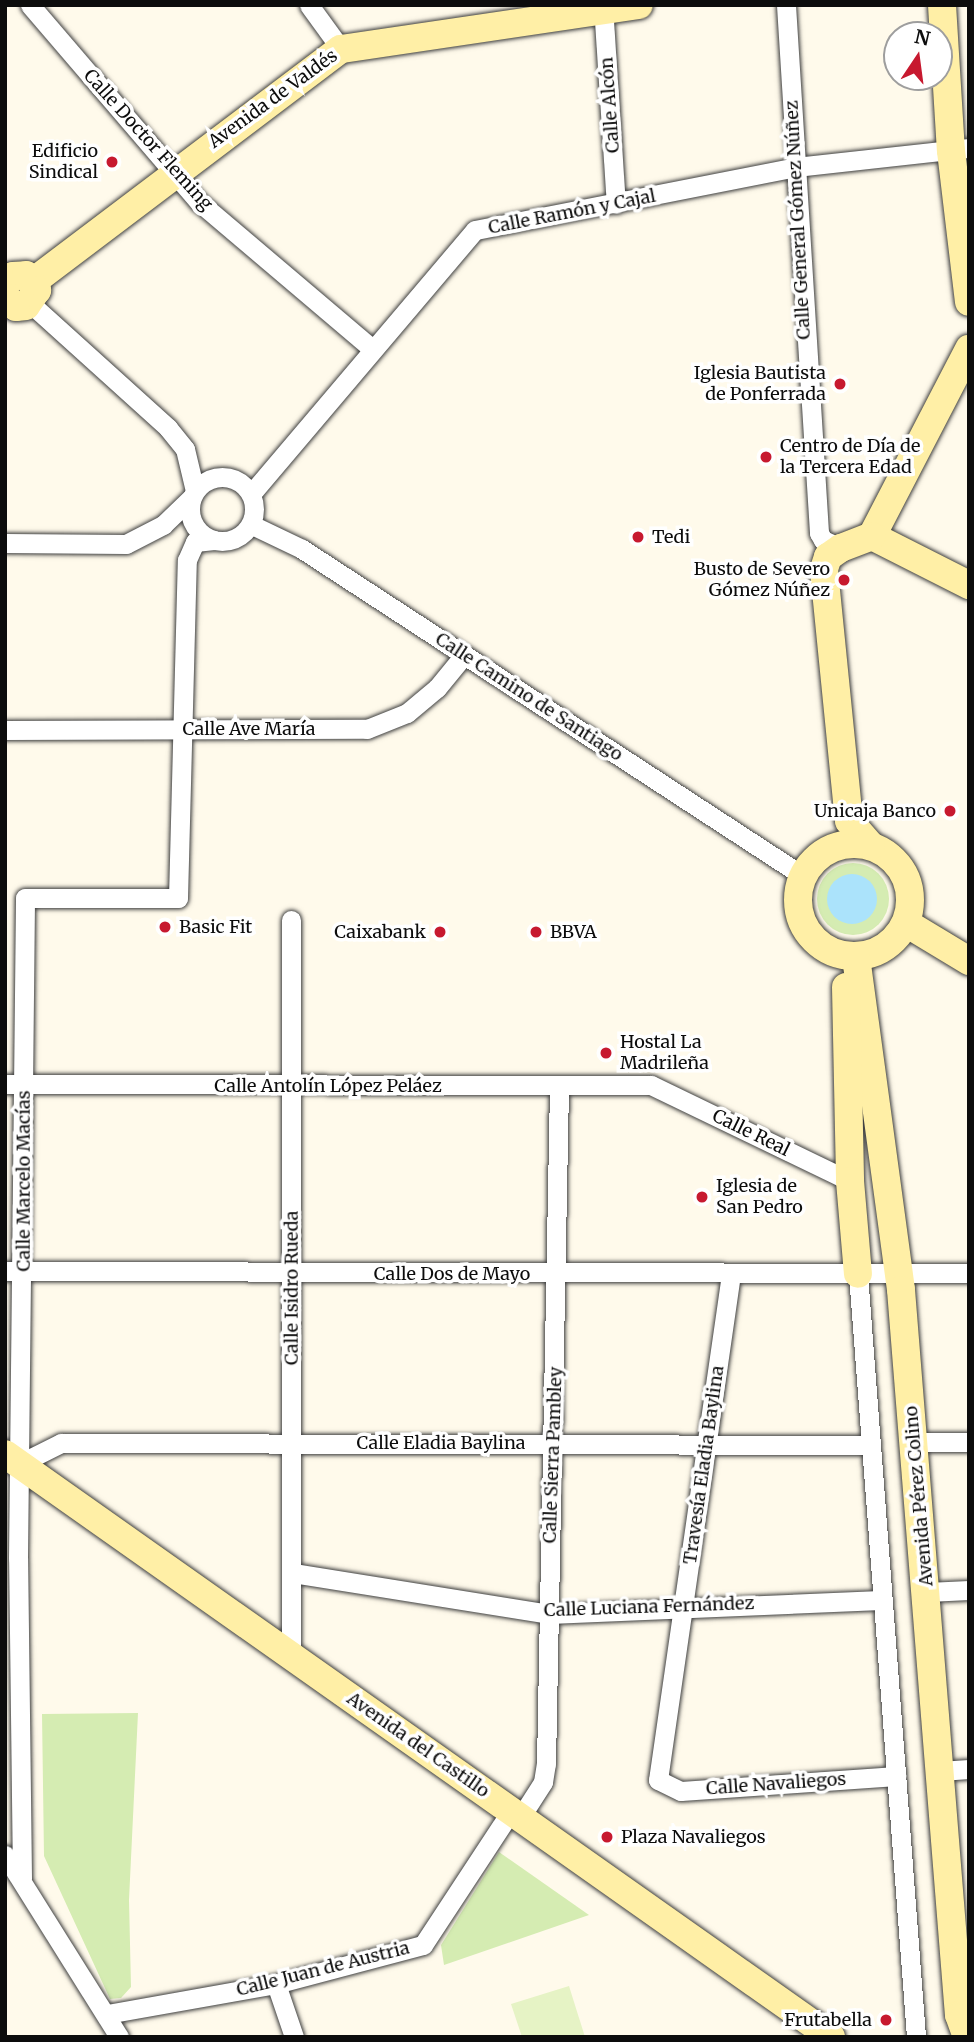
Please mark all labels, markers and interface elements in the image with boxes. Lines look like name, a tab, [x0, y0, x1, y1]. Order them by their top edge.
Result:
north arrow	[883, 21, 953, 91]
text: N	[912, 24, 932, 51]
street label: Avenida de Valdés	[204, 45, 342, 153]
street label: Calle Alcón	[596, 56, 624, 154]
street label: Calle Doctor Fleming	[79, 65, 217, 215]
street label: Calle General Gómez Núñez	[781, 100, 815, 340]
place label: Edificio Sindical	[29, 141, 98, 184]
marker: Edificio Sindical	[104, 154, 120, 170]
street label: Calle Ramón y Cajal	[486, 185, 658, 239]
place label: Iglesia Bautista de Ponferrada	[694, 363, 826, 406]
marker: Iglesia Bautista de Ponferrada	[832, 376, 848, 392]
place label: Centro de Día de la Tercera Edad	[780, 436, 920, 478]
marker: Centro de Día de la Tercera Edad	[758, 449, 774, 465]
place label: Tedi	[652, 526, 690, 548]
marker: Tedi	[630, 529, 646, 545]
place label: Busto de Severo Gómez Núñez	[694, 559, 830, 602]
marker: Busto de Severo Gómez Núñez	[836, 572, 852, 588]
street label: Calle Camino de Santiago	[431, 628, 627, 766]
street label: Calle Ave María	[183, 718, 315, 740]
place label: Unicaja Banco	[814, 800, 936, 822]
marker: Unicaja Banco	[942, 803, 958, 819]
place label: Basic Fit	[179, 916, 252, 938]
marker: Basic Fit	[157, 919, 173, 935]
place label: Caixabank	[334, 921, 426, 943]
place label: BBVA	[550, 921, 597, 943]
marker: Caixabank	[432, 924, 448, 940]
marker: BBVA	[528, 924, 544, 940]
place label: Hostal La Madrileña	[620, 1032, 709, 1074]
marker: Hostal La Madrileña	[598, 1045, 614, 1061]
street label: Calle Antolín López Peláez	[214, 1075, 442, 1097]
street label: Calle Marcelo Macías	[13, 1090, 35, 1272]
street label: Calle Real	[709, 1105, 793, 1161]
place label: Iglesia de San Pedro	[716, 1176, 803, 1218]
marker: Iglesia de San Pedro	[694, 1189, 710, 1205]
street label: Calle Isidro Rueda	[281, 1211, 303, 1365]
street label: Calle Dos de Mayo	[374, 1263, 530, 1285]
street label: Travesía Eladia Baylina	[679, 1364, 729, 1566]
street label: Calle Sierra Pambley	[539, 1366, 567, 1544]
street label: Avenida Pérez Colino	[900, 1405, 938, 1587]
street label: Calle Eladia Baylina	[357, 1432, 525, 1454]
street label: Calle Luciana Fernández	[543, 1593, 755, 1621]
street label: Avenida del Castillo	[343, 1688, 493, 1802]
street label: Calle Navaliegos	[705, 1768, 847, 1800]
place label: Plaza Navaliegos	[621, 1826, 766, 1848]
marker: Plaza Navaliegos	[599, 1829, 615, 1845]
street label: Calle Juan de Austria	[234, 1937, 412, 2001]
place label: Frutabella	[784, 2009, 872, 2031]
marker: Frutabella	[878, 2012, 894, 2028]

